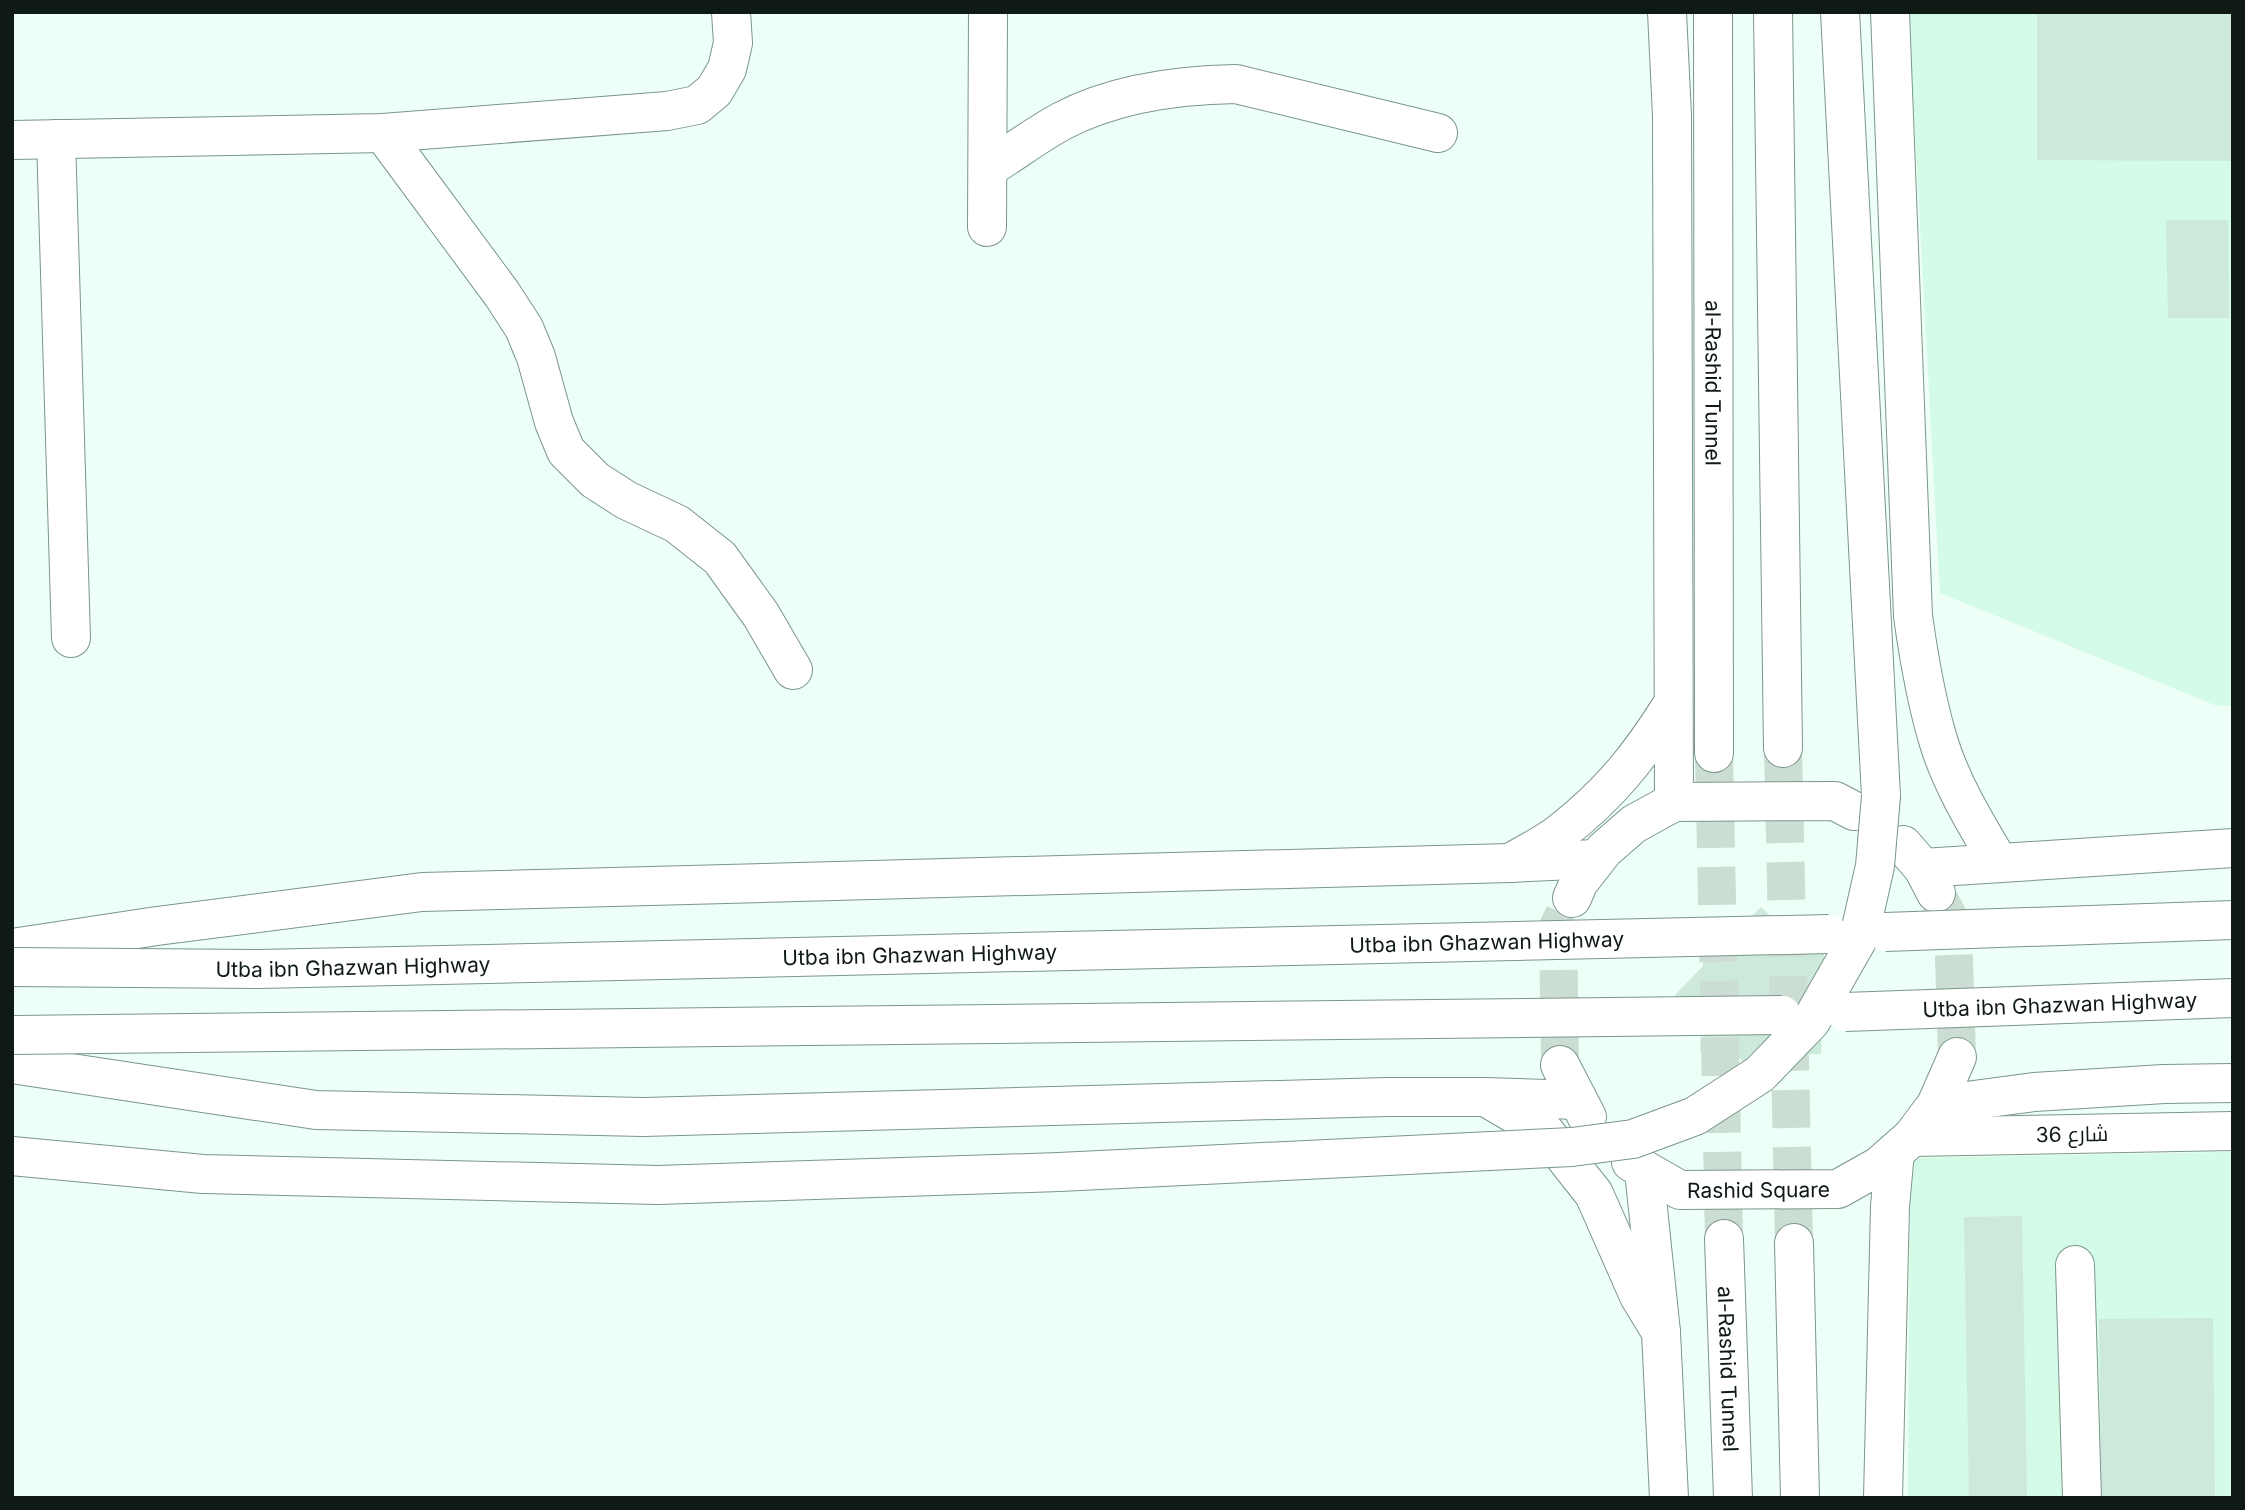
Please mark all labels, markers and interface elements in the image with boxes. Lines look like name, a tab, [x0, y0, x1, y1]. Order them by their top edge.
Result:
street label: al-Rashid Tunnel	[1701, 300, 1726, 466]
street label: Utba ibn Ghazwan Highway	[1349, 926, 1625, 957]
street label: Utba ibn Ghazwan Highway	[782, 939, 1058, 970]
street label: Utba ibn Ghazwan Highway	[215, 951, 491, 982]
street label: Utba ibn Ghazwan Highway	[1922, 987, 2198, 1022]
street label: شارع 36	[2035, 1121, 2109, 1149]
street label: Rashid Square	[1687, 1177, 1830, 1202]
street label: al-Rashid Tunnel	[1713, 1286, 1744, 1452]

